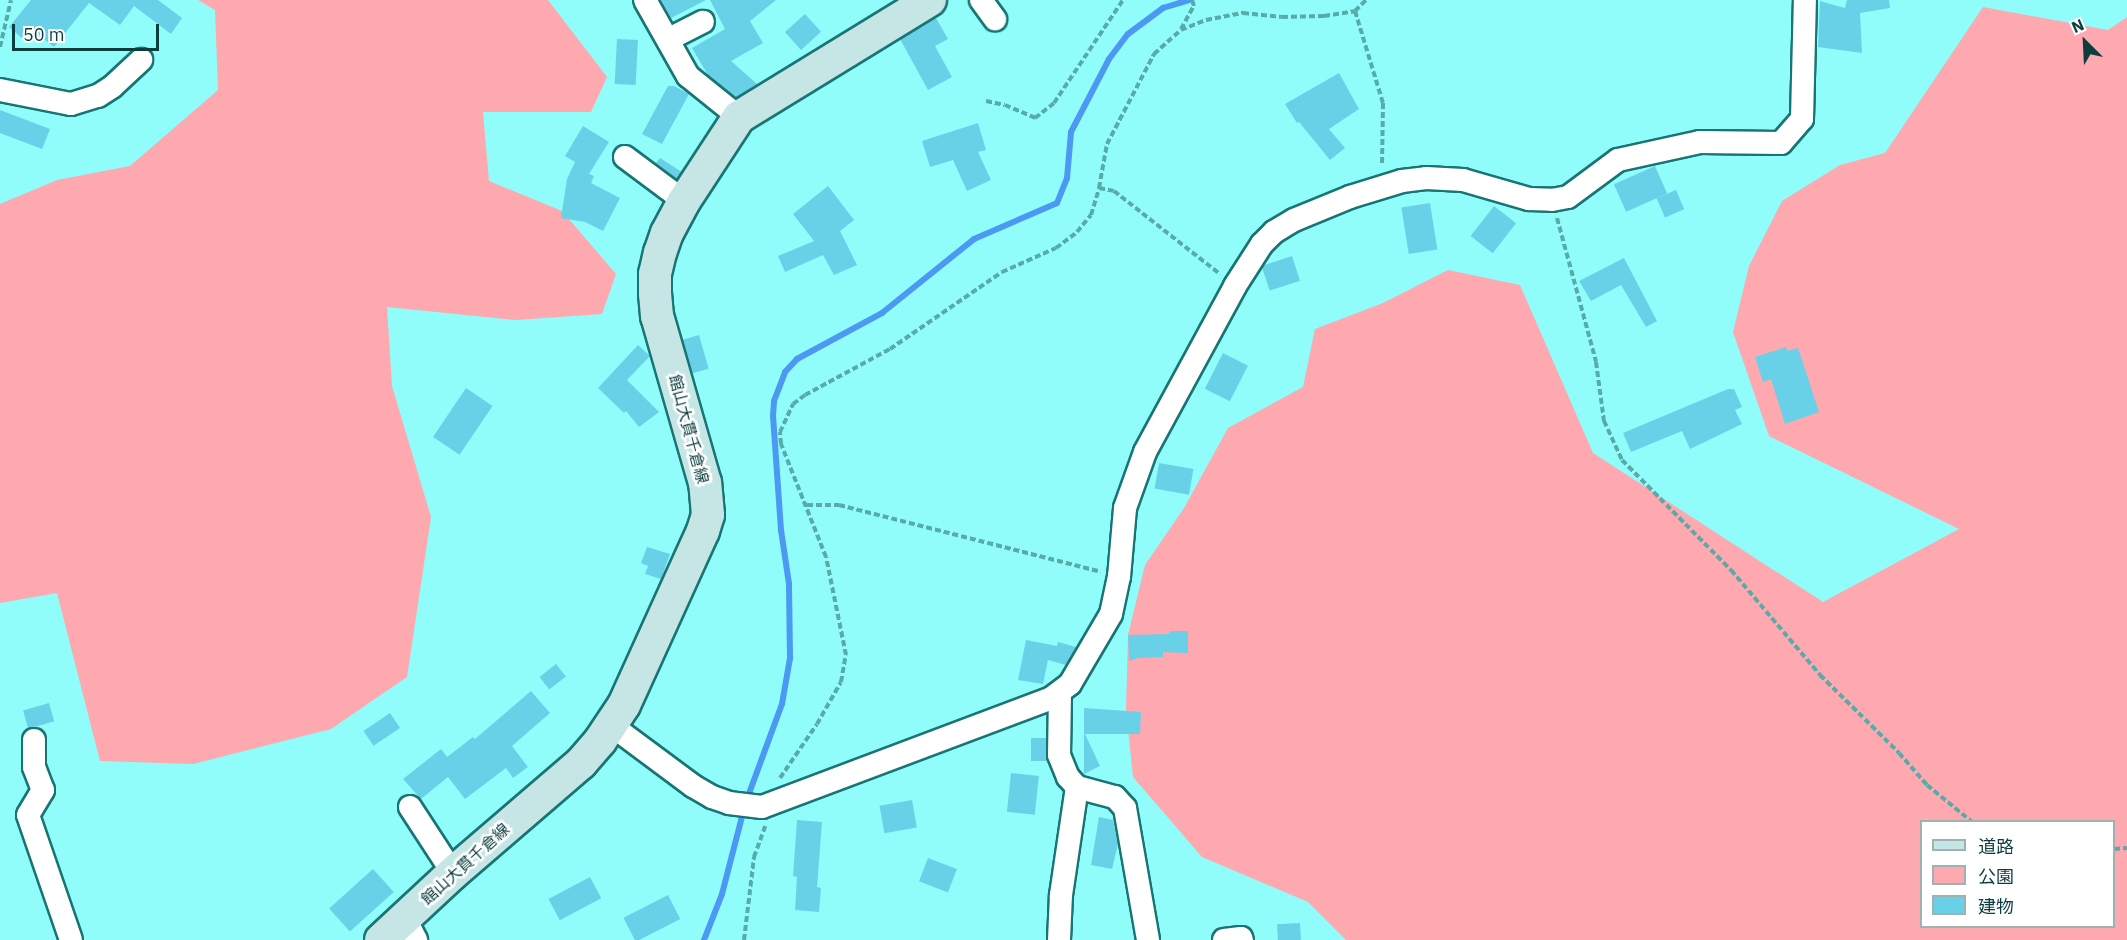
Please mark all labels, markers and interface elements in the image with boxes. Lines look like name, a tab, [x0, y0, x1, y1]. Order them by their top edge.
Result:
scale bar	[15, 12, 162, 50]
north arrow	[2055, 12, 2115, 72]
text: N	[2068, 14, 2087, 37]
text: 50 m	[23, 23, 65, 46]
street label: 館山大貫千倉線	[665, 372, 713, 486]
street label: 館山大貫千倉線	[417, 819, 513, 909]
legend	[1920, 820, 2115, 928]
text: 道路	[1978, 835, 2014, 858]
text: 公園	[1978, 865, 2014, 888]
text: 建物	[1978, 895, 2014, 918]

